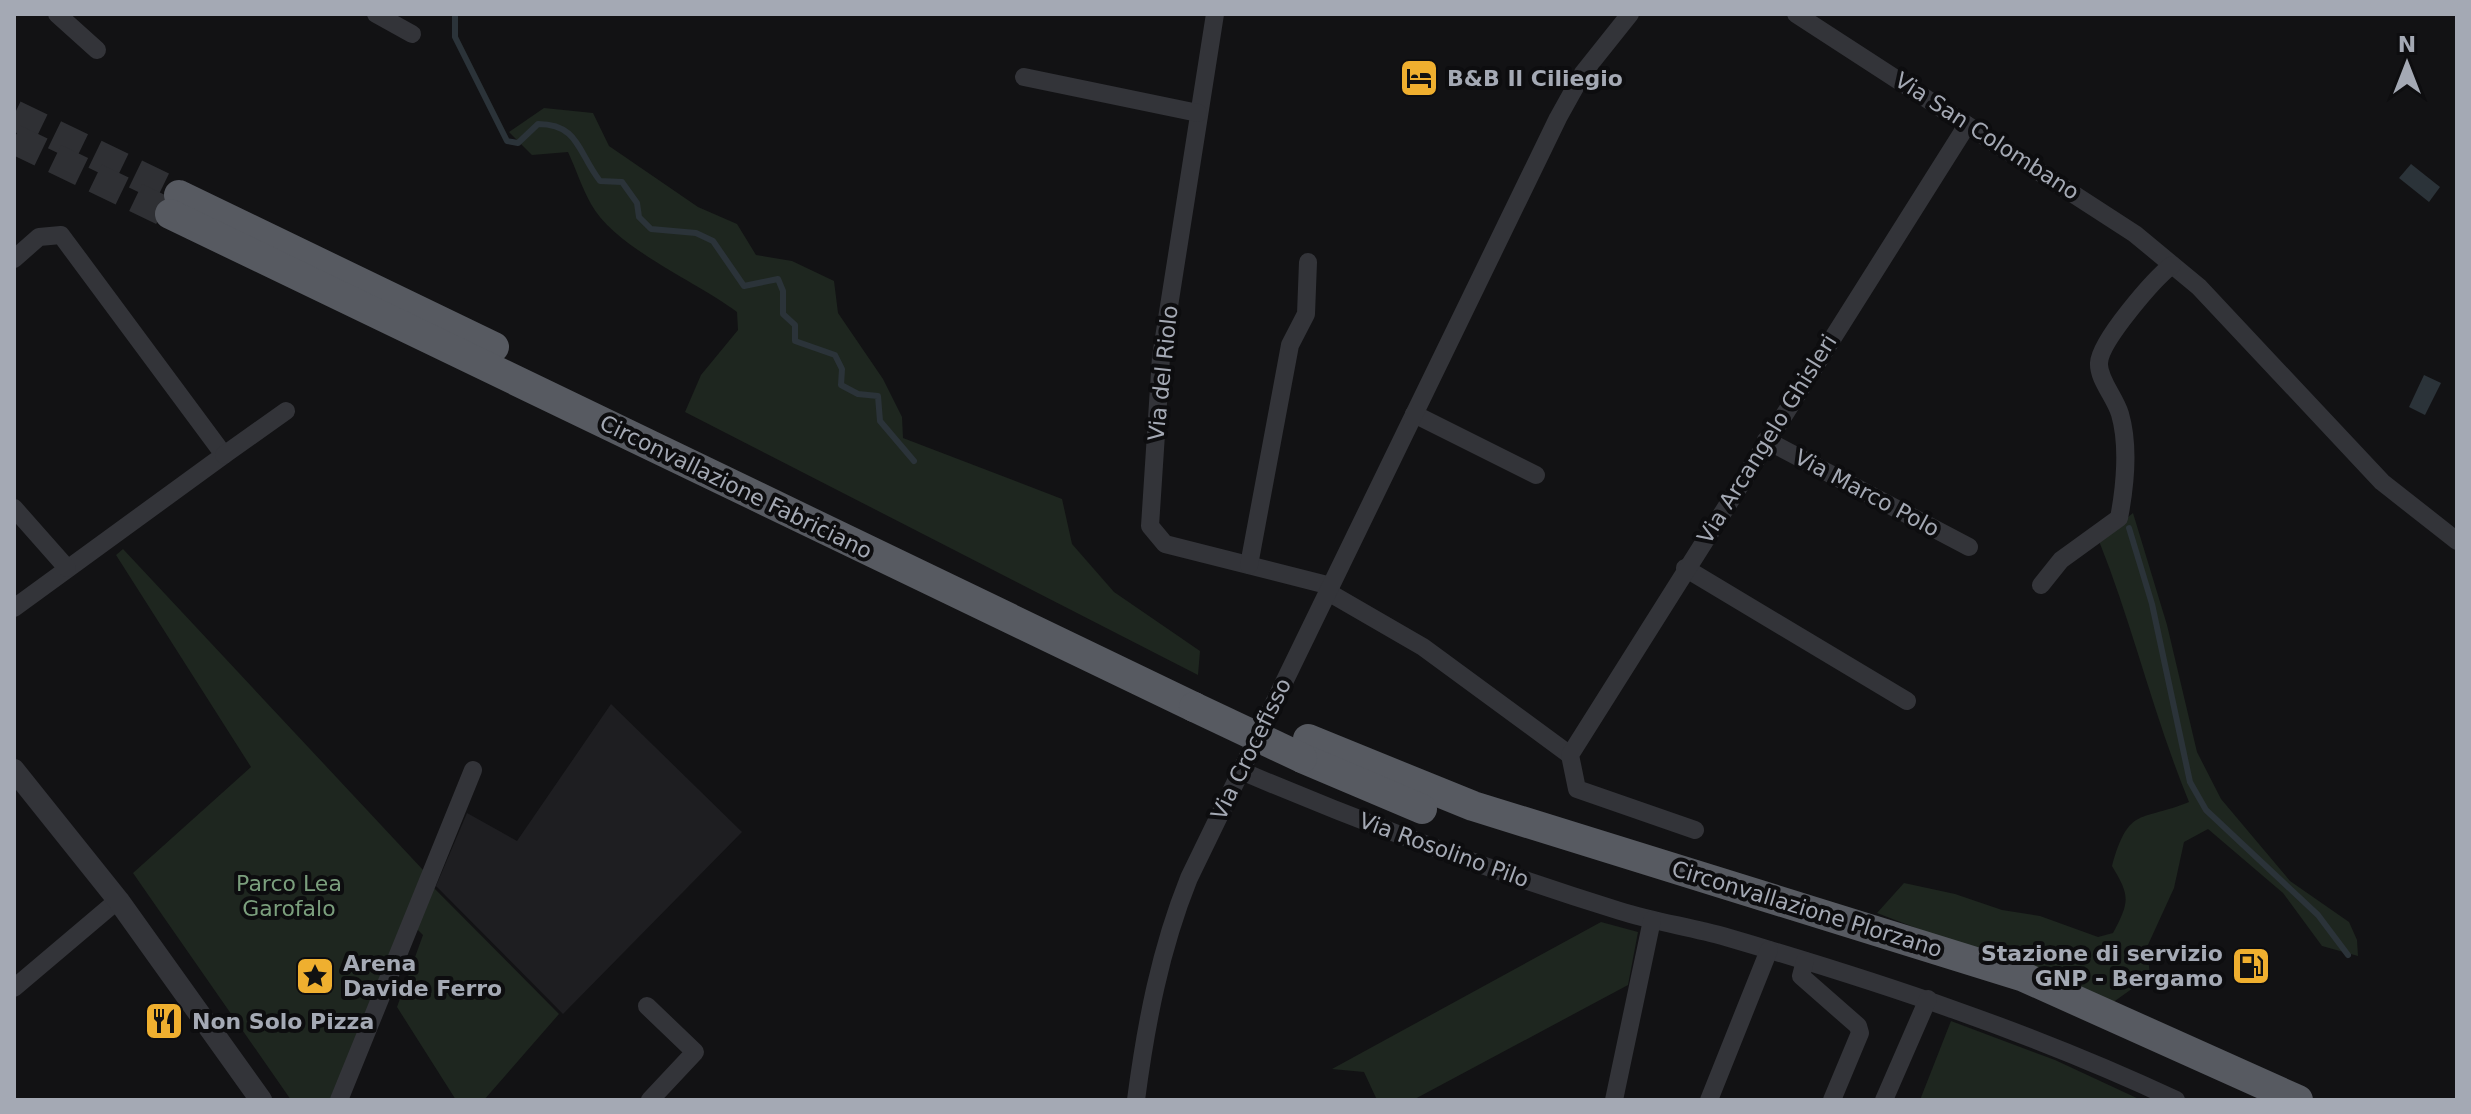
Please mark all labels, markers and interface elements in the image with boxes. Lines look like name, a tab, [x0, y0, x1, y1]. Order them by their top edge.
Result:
north arrow	[2367, 24, 2447, 104]
text: N	[2398, 32, 2416, 57]
hotel icon: B&B Il Ciliegio	[1398, 57, 1440, 99]
place label: B&B Il Ciliegio	[1447, 66, 1623, 91]
street label: Via San Colombano	[1890, 67, 2084, 205]
street label: Via del Riolo	[1143, 304, 1183, 442]
street label: Via Arcangelo Ghisleri	[1692, 330, 1842, 548]
street label: Circonvallazione Fabriciano	[596, 410, 876, 564]
street label: Via Marco Polo	[1790, 444, 1944, 542]
street label: Via Crocefisso	[1206, 674, 1296, 824]
street label: Via Rosolino Pilo	[1356, 808, 1532, 892]
street label: Circonvallazione Plorzano	[1669, 856, 1945, 962]
park label: Parco Lea Garofalo	[236, 871, 342, 921]
place label: Stazione di servizio GNP - Bergamo	[1981, 941, 2223, 991]
fuel station icon: Stazione di servizio GNP - Bergamo	[2230, 945, 2272, 987]
place label: Arena Davide Ferro	[343, 951, 502, 1001]
place icon: Arena Davide Ferro	[294, 955, 336, 997]
restaurant icon: Non Solo Pizza	[143, 1000, 185, 1042]
place label: Non Solo Pizza	[192, 1009, 374, 1034]

